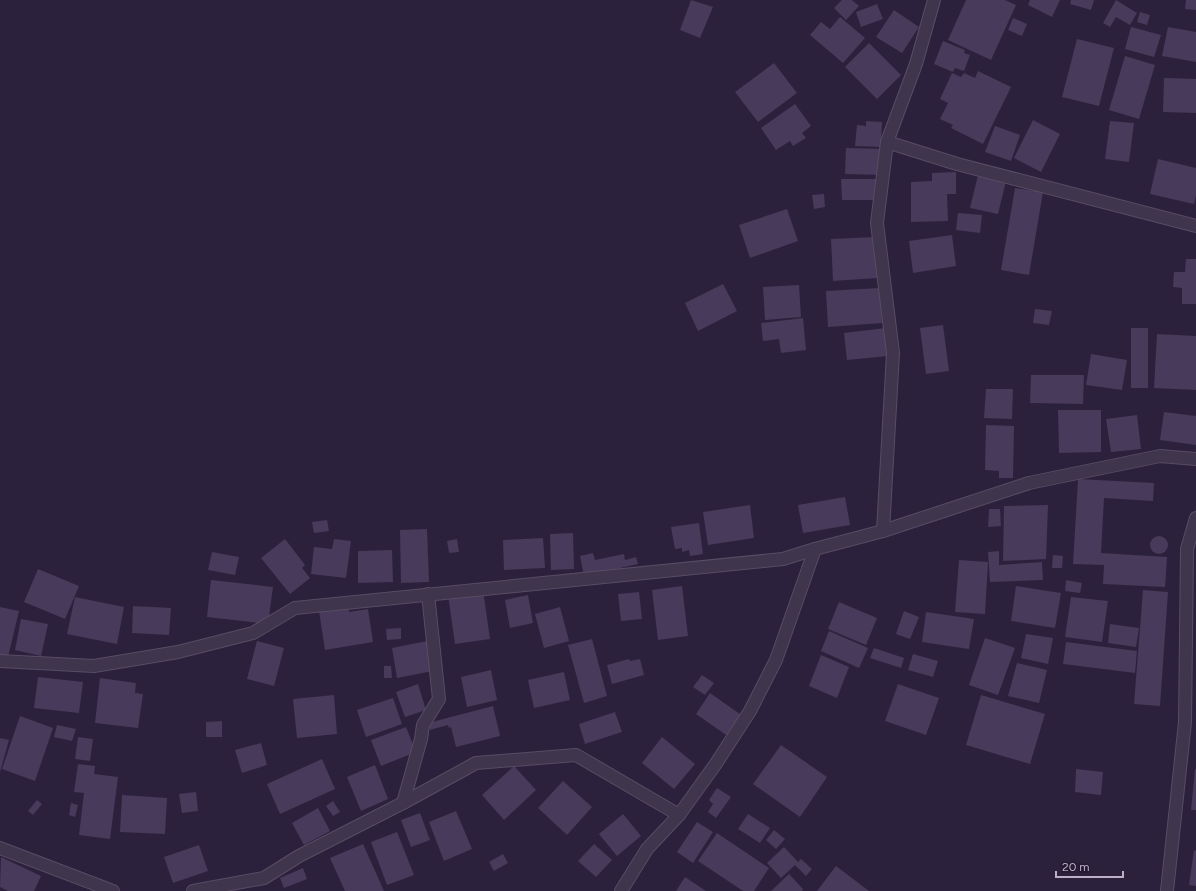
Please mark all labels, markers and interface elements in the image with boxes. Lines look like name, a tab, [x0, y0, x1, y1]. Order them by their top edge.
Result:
scale bar	[1056, 853, 1123, 879]
text: 20 m	[1062, 860, 1090, 874]

